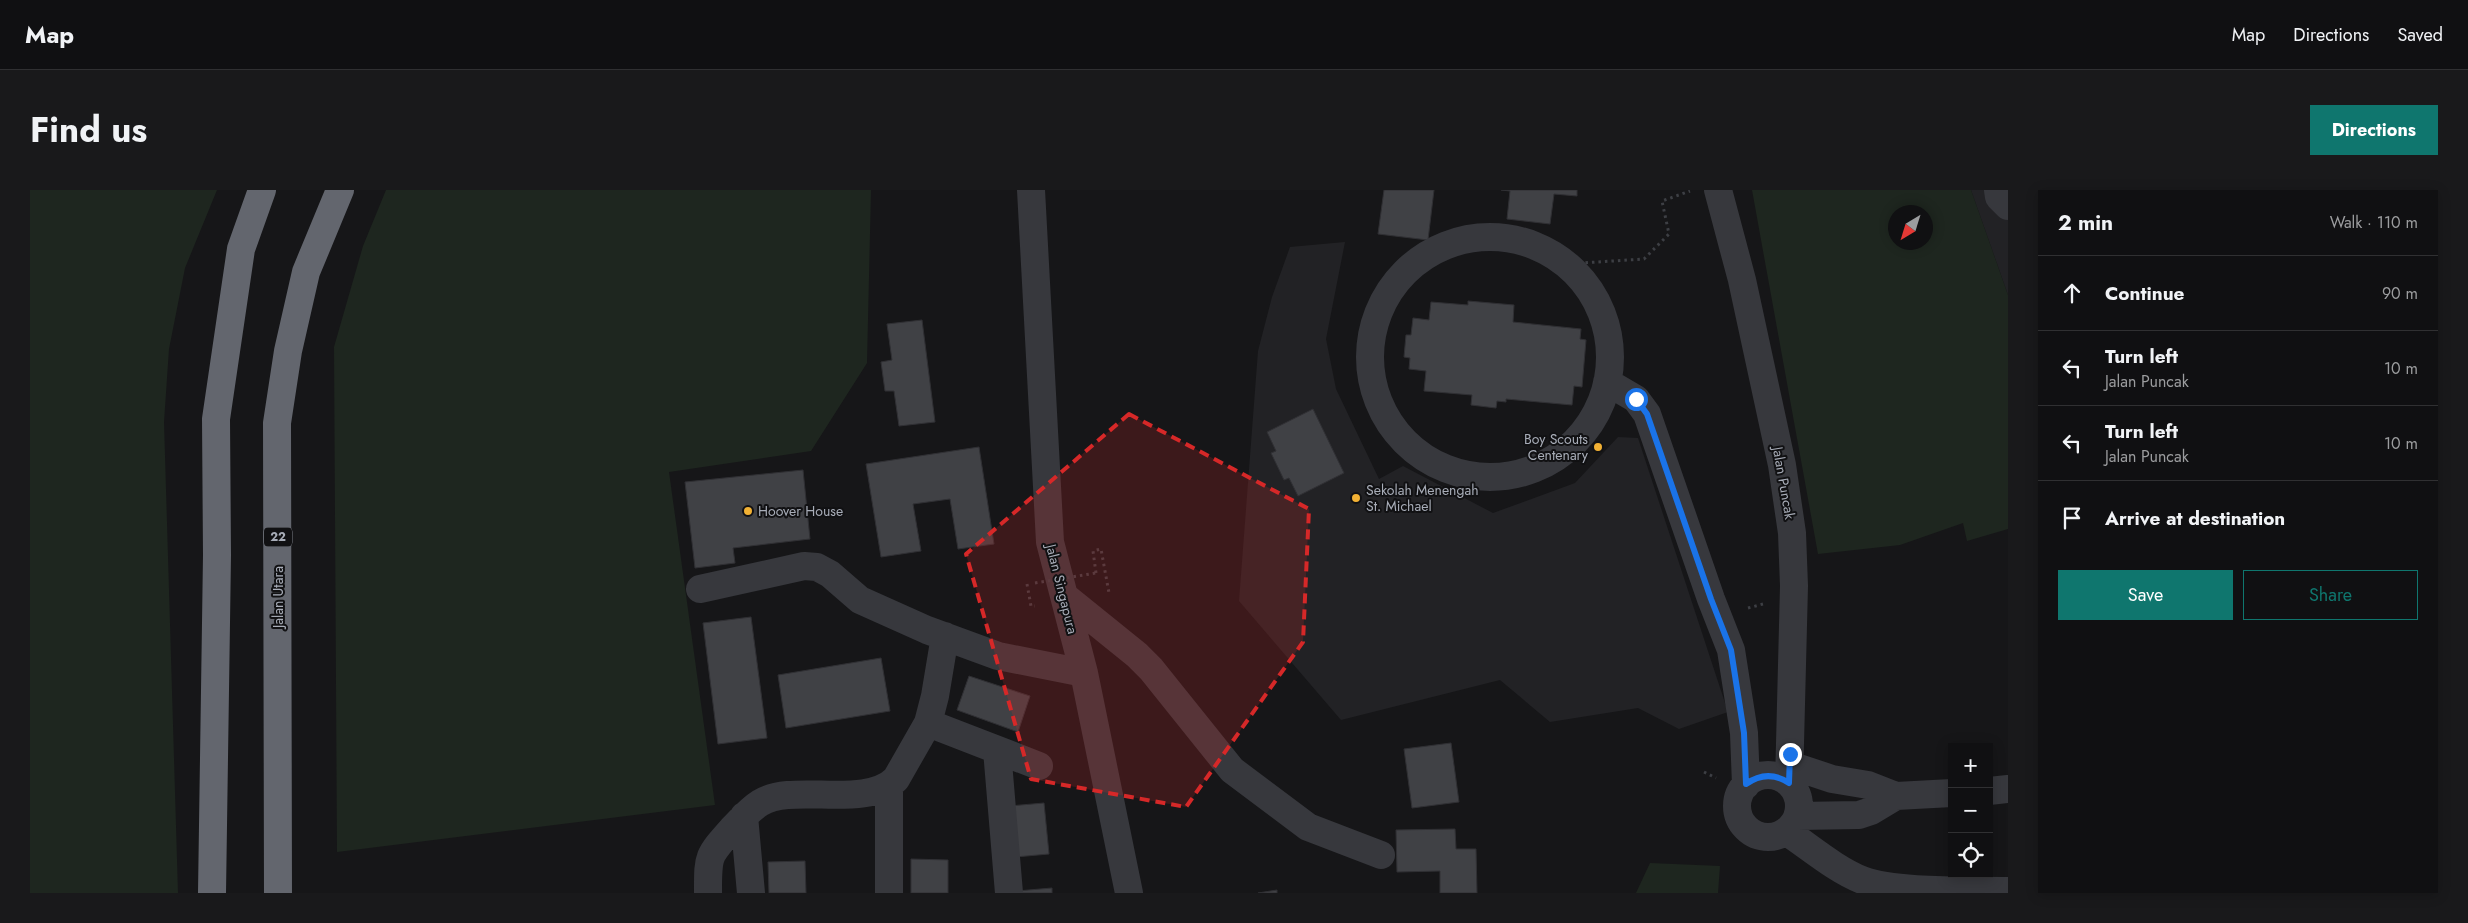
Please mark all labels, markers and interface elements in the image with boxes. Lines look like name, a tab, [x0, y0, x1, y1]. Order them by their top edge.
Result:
text: Map	[25, 17, 74, 52]
text: Map	[2232, 22, 2265, 48]
text: Directions	[2293, 22, 2369, 48]
text: Saved	[2397, 22, 2443, 48]
text: Find us	[30, 105, 147, 155]
button: Directions	[2310, 105, 2438, 155]
north arrow	[1888, 205, 1933, 250]
text: 2 min	[2058, 208, 2113, 238]
text: Walk · 110 m	[2330, 211, 2418, 234]
icon: ahead	[2058, 279, 2086, 307]
text: Continue	[2105, 280, 2184, 307]
text: 90 m	[2382, 282, 2418, 305]
text: Turn left	[2105, 343, 2178, 370]
icon: left	[2058, 354, 2086, 382]
text: 10 m	[2384, 357, 2418, 380]
text: Jalan Puncak	[2105, 370, 2189, 393]
route start	[1625, 388, 1648, 411]
text: Turn left	[2105, 418, 2178, 445]
place label: Boy Scouts Centenary	[1524, 429, 1589, 465]
icon: left	[2058, 429, 2086, 457]
text: 10 m	[2384, 432, 2418, 455]
marker: Boy Scouts Centenary	[1592, 441, 1604, 453]
street label: Jalan Puncak	[1767, 443, 1800, 522]
text: Jalan Puncak	[2105, 445, 2189, 468]
place label: Sekolah Menengah St. Michael	[1366, 480, 1479, 516]
marker: Sekolah Menengah St. Michael	[1350, 492, 1362, 504]
place label: Hoover House	[758, 501, 843, 521]
icon: arrive	[2058, 504, 2086, 532]
marker: Hoover House	[742, 505, 754, 517]
text: Arrive at destination	[2105, 505, 2285, 532]
road number: 22	[264, 528, 292, 547]
street label: Jalan Singapura	[1041, 540, 1083, 636]
street label: Jalan Utara	[268, 566, 288, 630]
button: Save	[2058, 570, 2233, 620]
button: Share	[2243, 570, 2418, 620]
route end	[1779, 743, 1802, 766]
map controls	[1948, 743, 1993, 878]
button: +	[1948, 743, 1993, 788]
button: −	[1948, 788, 1993, 833]
button: locate	[1948, 833, 1993, 878]

